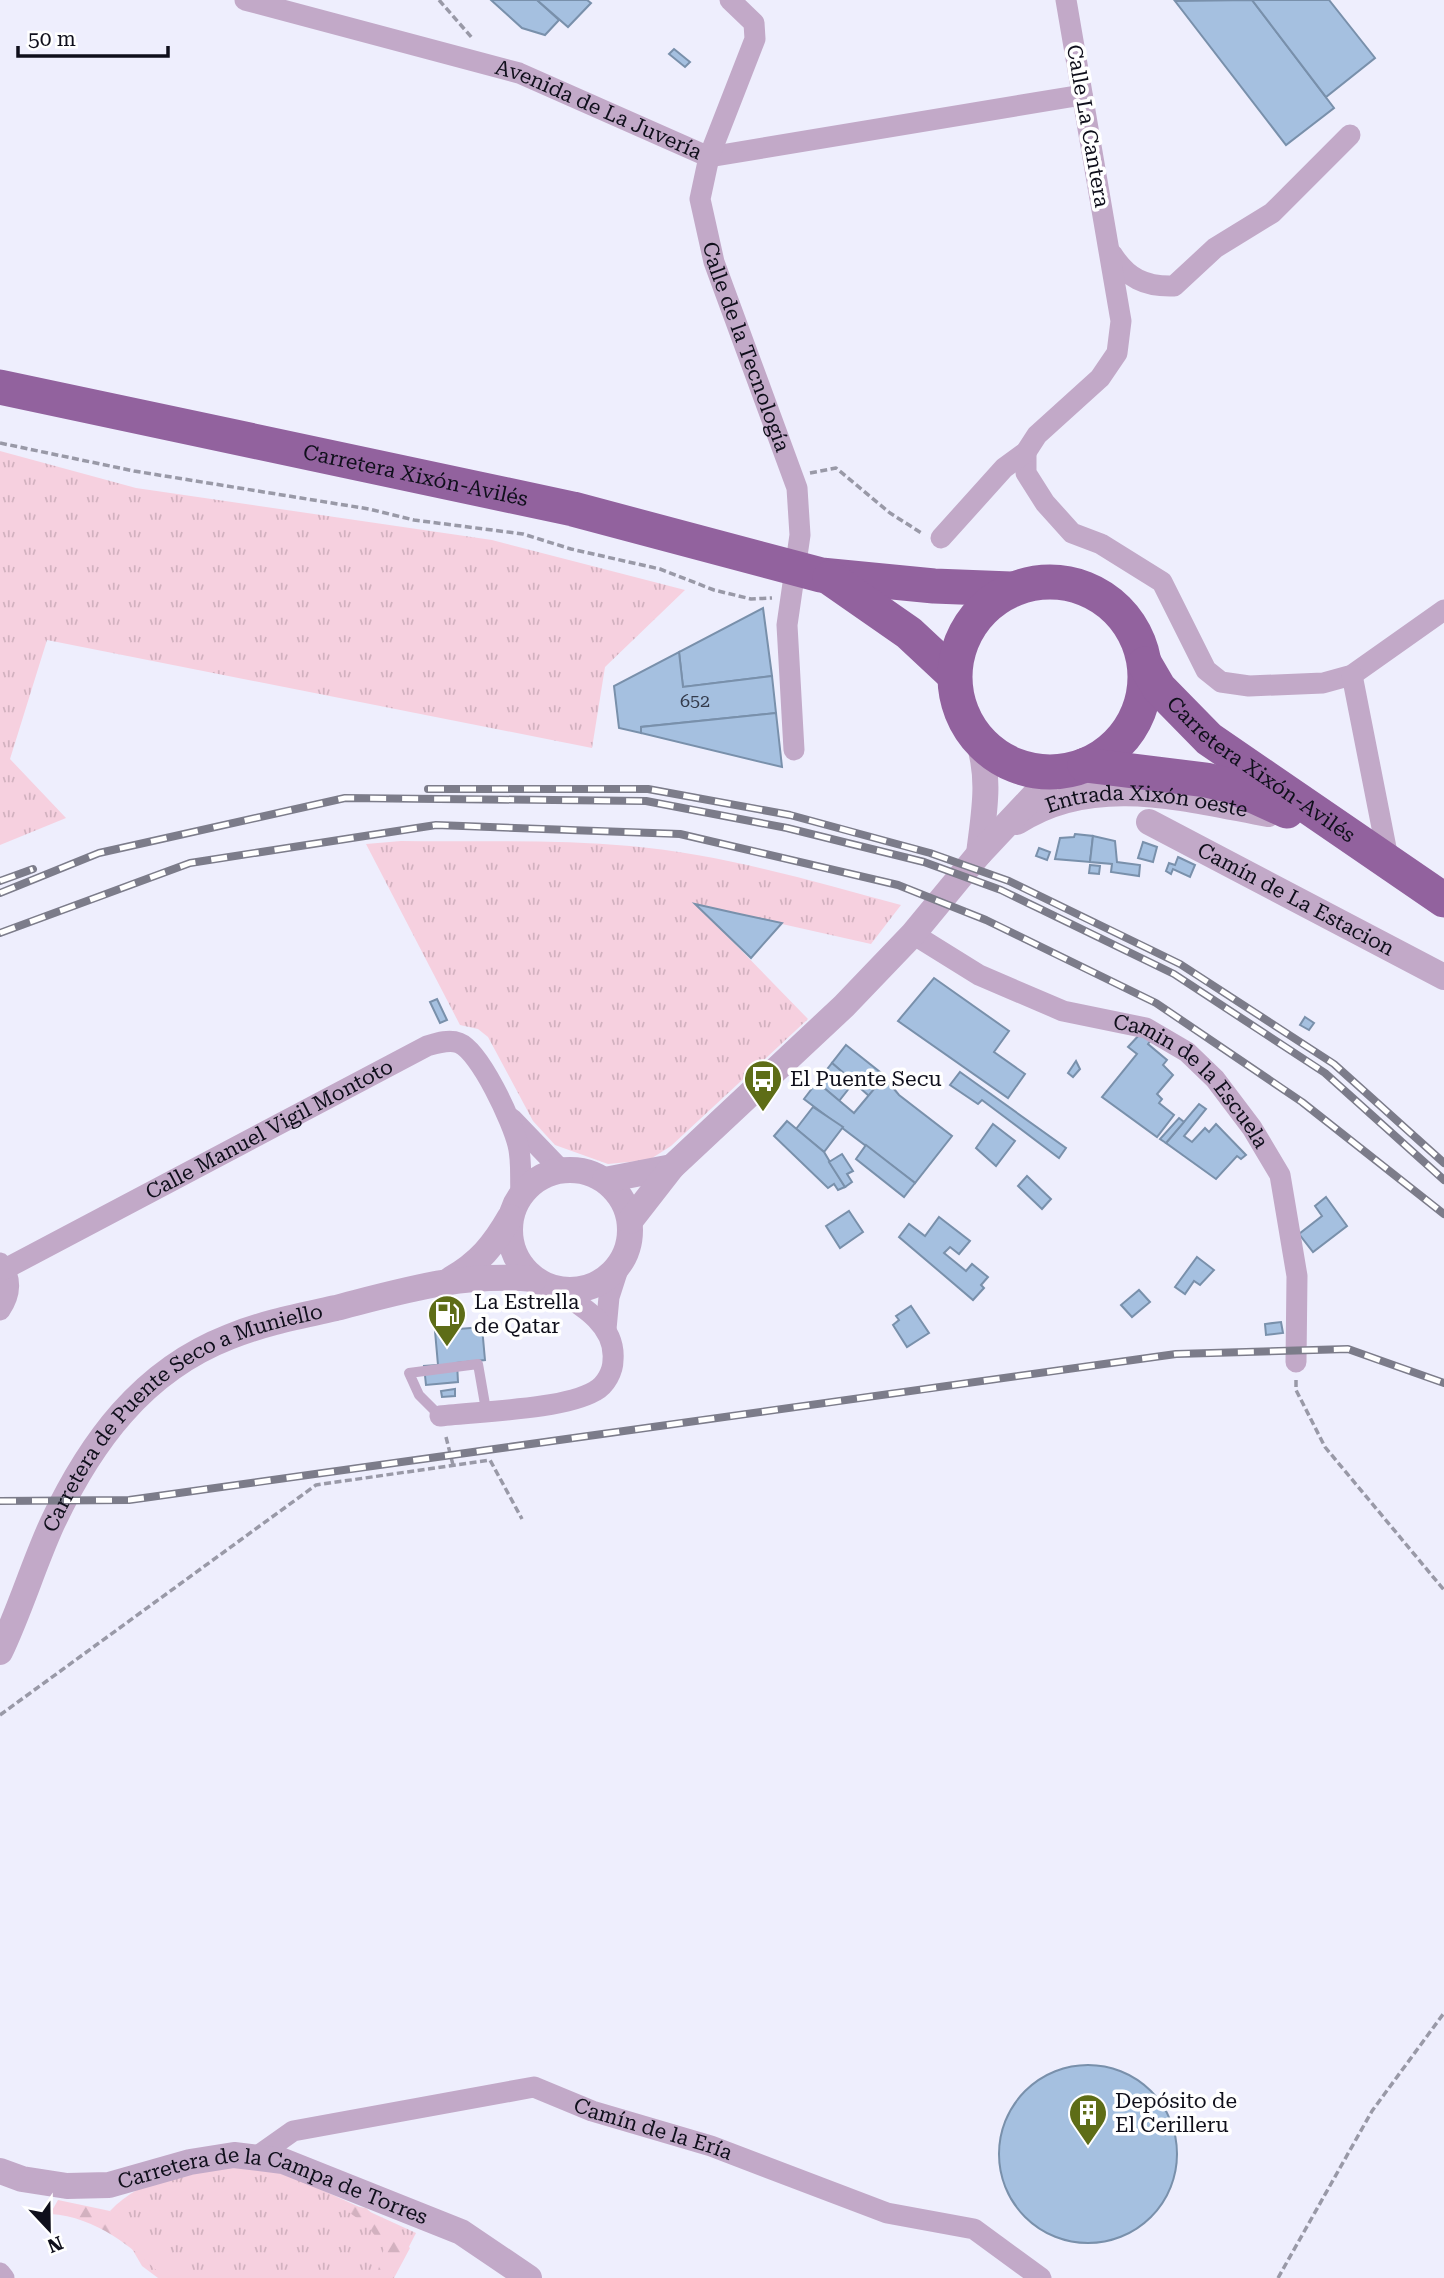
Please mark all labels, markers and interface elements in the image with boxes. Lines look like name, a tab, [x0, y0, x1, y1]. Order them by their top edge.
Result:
scale bar	[18, 14, 168, 58]
text: 50 m	[28, 27, 76, 51]
street label: Calle La Cantera	[1062, 43, 1114, 210]
street label: Avenida de La Juvería	[493, 55, 706, 165]
street label: Calle de la Tecnología	[698, 240, 795, 456]
street label: Carretera Xixón-Avilés	[301, 440, 530, 511]
house number: 652	[680, 690, 710, 711]
street label: Carretera Xixón-Avilés	[1162, 691, 1360, 848]
street label: Entrada Xixón oeste	[1042, 781, 1250, 822]
street label: Camín de La Estacion	[1193, 838, 1399, 961]
street label: Camin de la Escuela	[1111, 1010, 1274, 1153]
street label: Calle Manuel Vigil Montoto	[142, 1054, 397, 1204]
bus stop icon: El Puente Secu	[742, 1058, 784, 1113]
place label: El Puente Secu	[790, 1067, 942, 1091]
place label: La Estrella de Qatar	[474, 1290, 580, 1338]
fuel station icon: La Estrella de Qatar	[426, 1293, 468, 1348]
street label: Carretera de Puente Seco a Muniello	[38, 1299, 325, 1536]
place label: Depósito de El Cerilleru	[1115, 2089, 1237, 2137]
building icon: Depósito de El Cerilleru	[1067, 2092, 1109, 2147]
street label: Camín de la Ería	[570, 2093, 736, 2165]
street label: Carretera de la Campa de Torres	[115, 2142, 431, 2229]
north arrow	[14, 2194, 84, 2264]
text: N	[44, 2231, 66, 2258]

